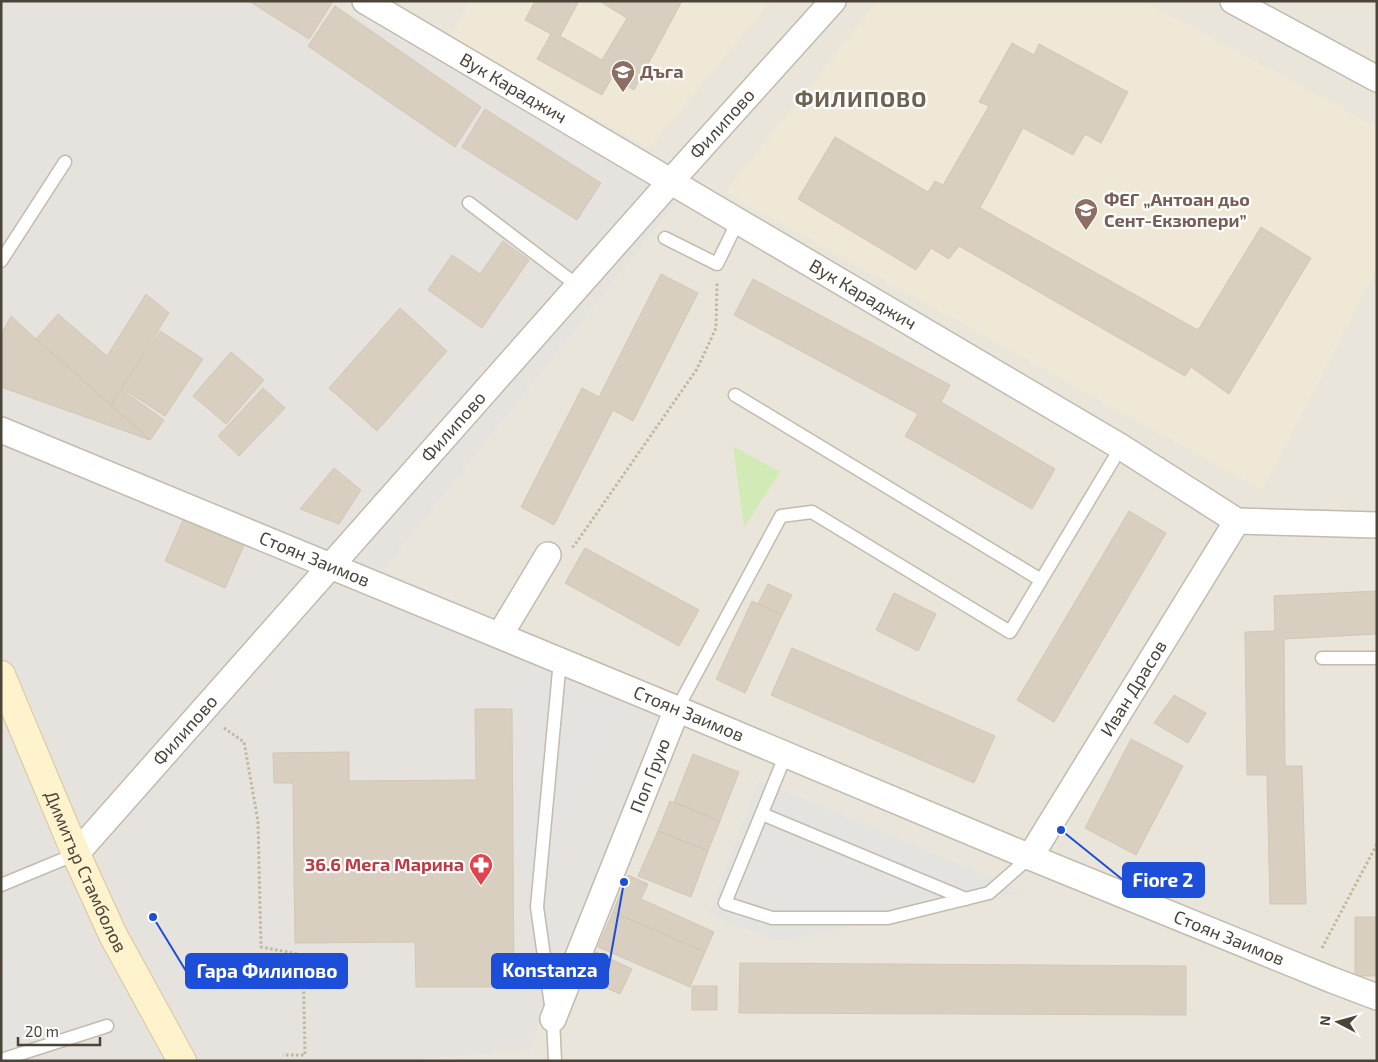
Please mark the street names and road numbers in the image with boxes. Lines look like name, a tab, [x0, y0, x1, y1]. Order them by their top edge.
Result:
street label: Вук Караджич	[456, 47, 571, 128]
street label: Филипово	[684, 84, 759, 163]
street label: Вук Караджич	[806, 254, 921, 334]
street label: Филипово	[416, 386, 490, 466]
street label: Стоян Заимов	[256, 526, 373, 591]
street label: Иван Драсов	[1095, 636, 1171, 740]
street label: Стоян Заимов	[631, 680, 748, 746]
street label: Филипово	[147, 690, 222, 770]
street label: Поп Грую	[625, 735, 674, 816]
street label: Димитър Стамболов	[41, 787, 132, 956]
street label: Стоян Заимов	[1171, 905, 1288, 970]

